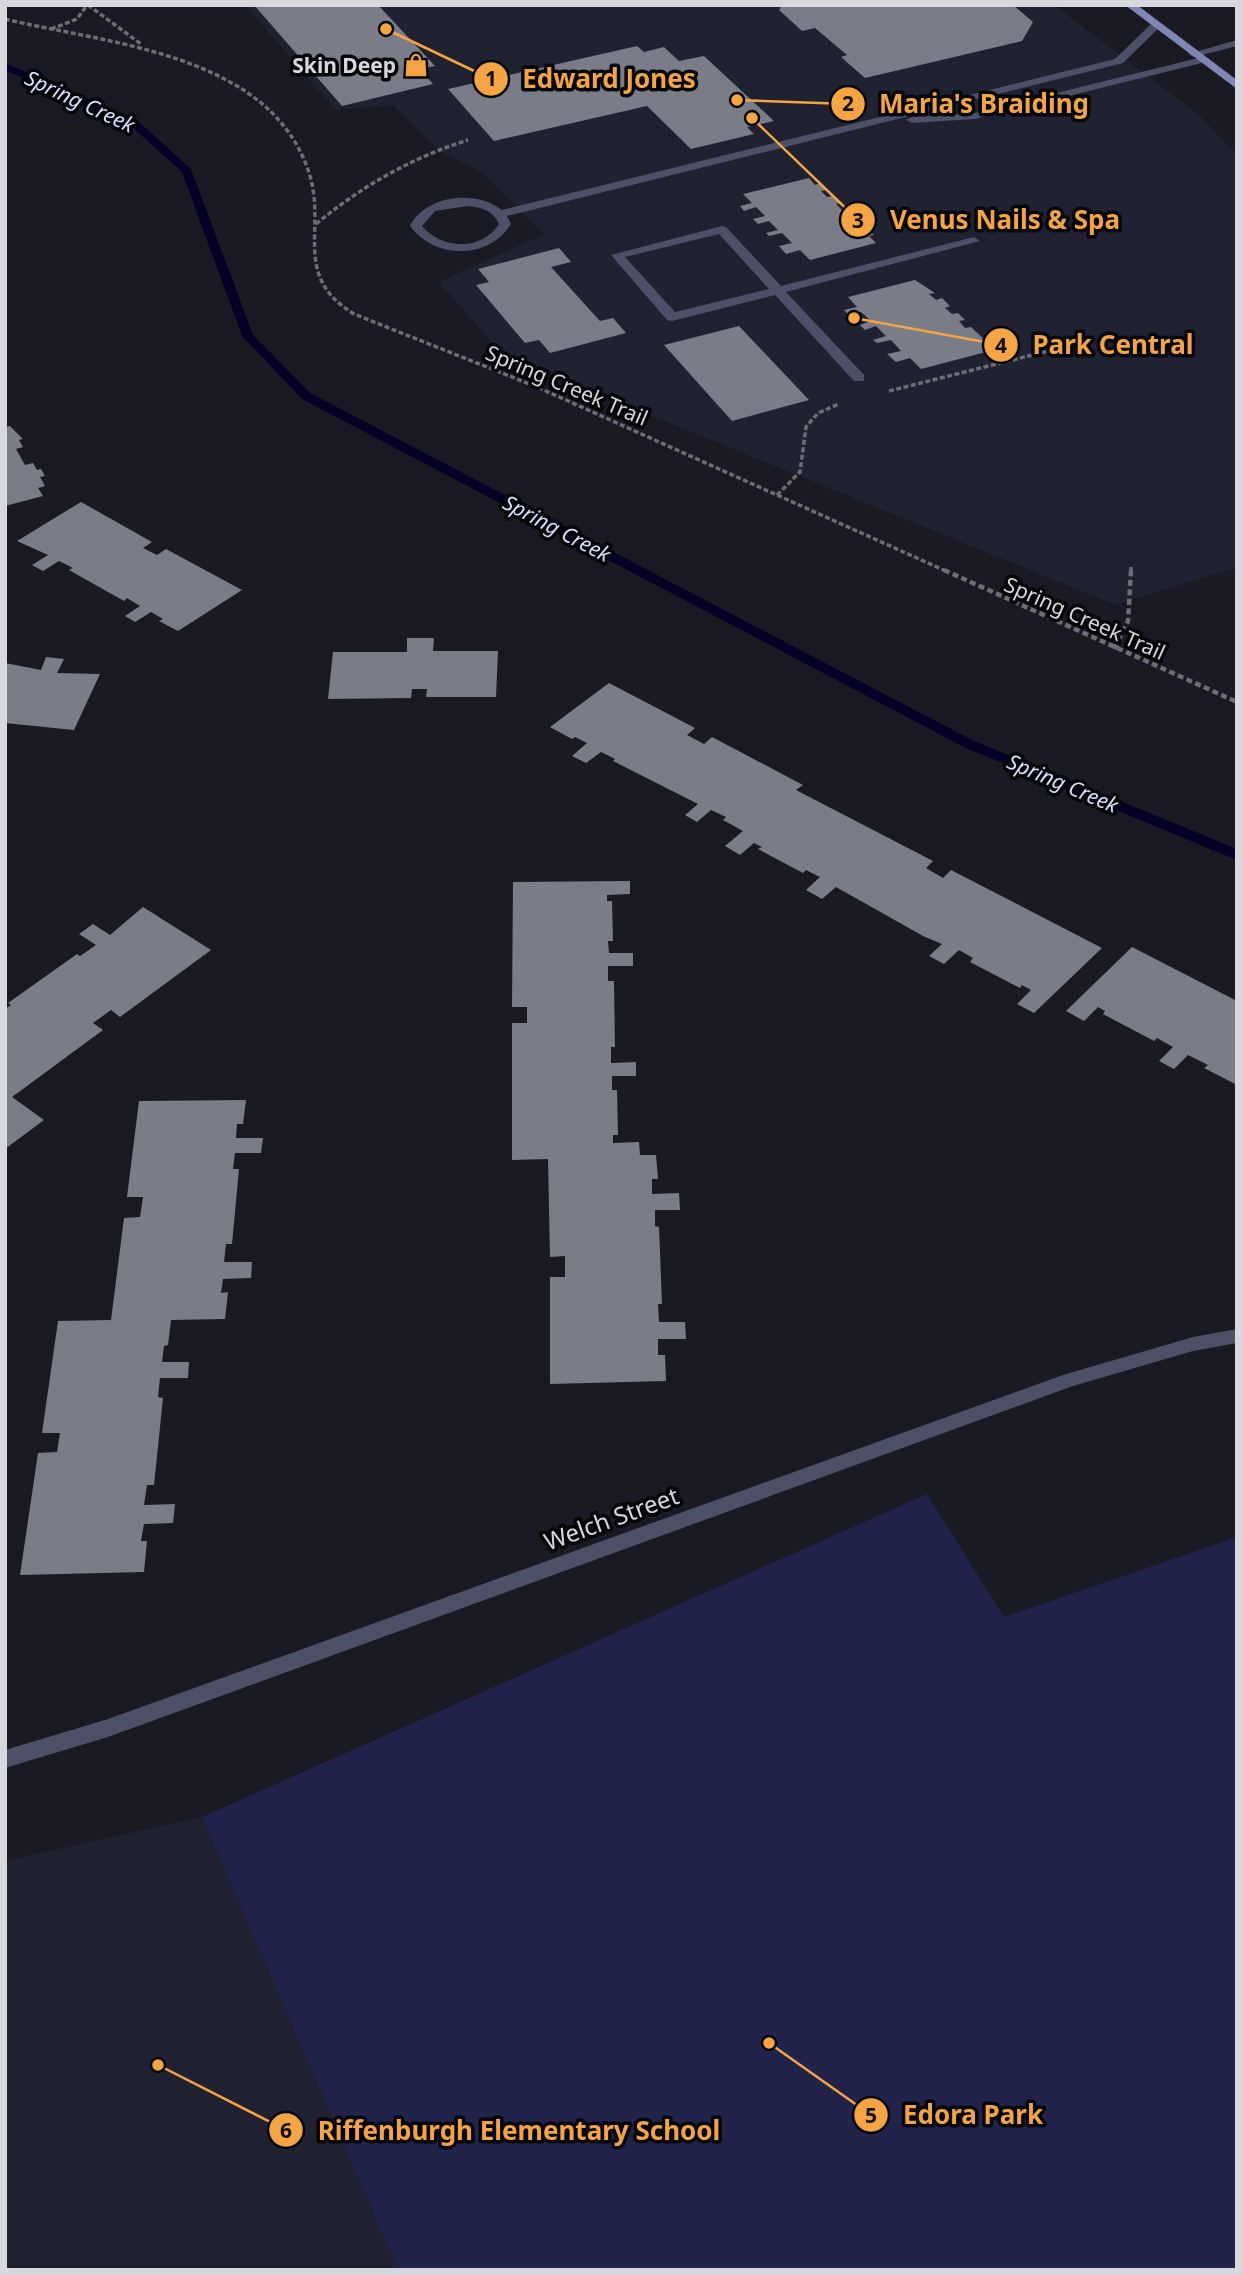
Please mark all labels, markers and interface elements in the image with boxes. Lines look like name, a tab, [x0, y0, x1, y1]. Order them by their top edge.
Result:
place label: Skin Deep	[292, 51, 396, 79]
shop icon: Skin Deep	[402, 51, 430, 79]
callout: Edward Jones	[473, 55, 709, 102]
text: Edward Jones	[522, 60, 696, 96]
water label: Spring Creek	[21, 63, 141, 139]
text: 1	[485, 64, 497, 92]
callout: Maria's Braiding	[830, 80, 1103, 127]
text: Maria's Braiding	[879, 85, 1089, 121]
text: 2	[842, 89, 854, 117]
callout: Venus Nails & Spa	[841, 197, 1134, 244]
text: Venus Nails & Spa	[890, 201, 1120, 237]
text: 3	[852, 206, 864, 234]
callout: Park Central	[984, 322, 1208, 369]
text: Park Central	[1032, 326, 1194, 362]
text: 4	[995, 331, 1007, 359]
street label: Spring Creek Trail	[482, 338, 652, 432]
water label: Spring Creek	[498, 488, 617, 569]
street label: Spring Creek Trail	[1000, 570, 1170, 666]
water label: Spring Creek	[1003, 747, 1124, 820]
street label: Welch Street	[539, 1478, 683, 1558]
callout: Edora Park	[853, 2092, 1057, 2139]
text: Edora Park	[903, 2096, 1044, 2132]
text: 5	[865, 2101, 877, 2129]
callout: Riffenburgh Elementary School	[269, 2107, 734, 2154]
text: Riffenburgh Elementary School	[318, 2112, 720, 2148]
text: 6	[280, 2116, 292, 2144]

